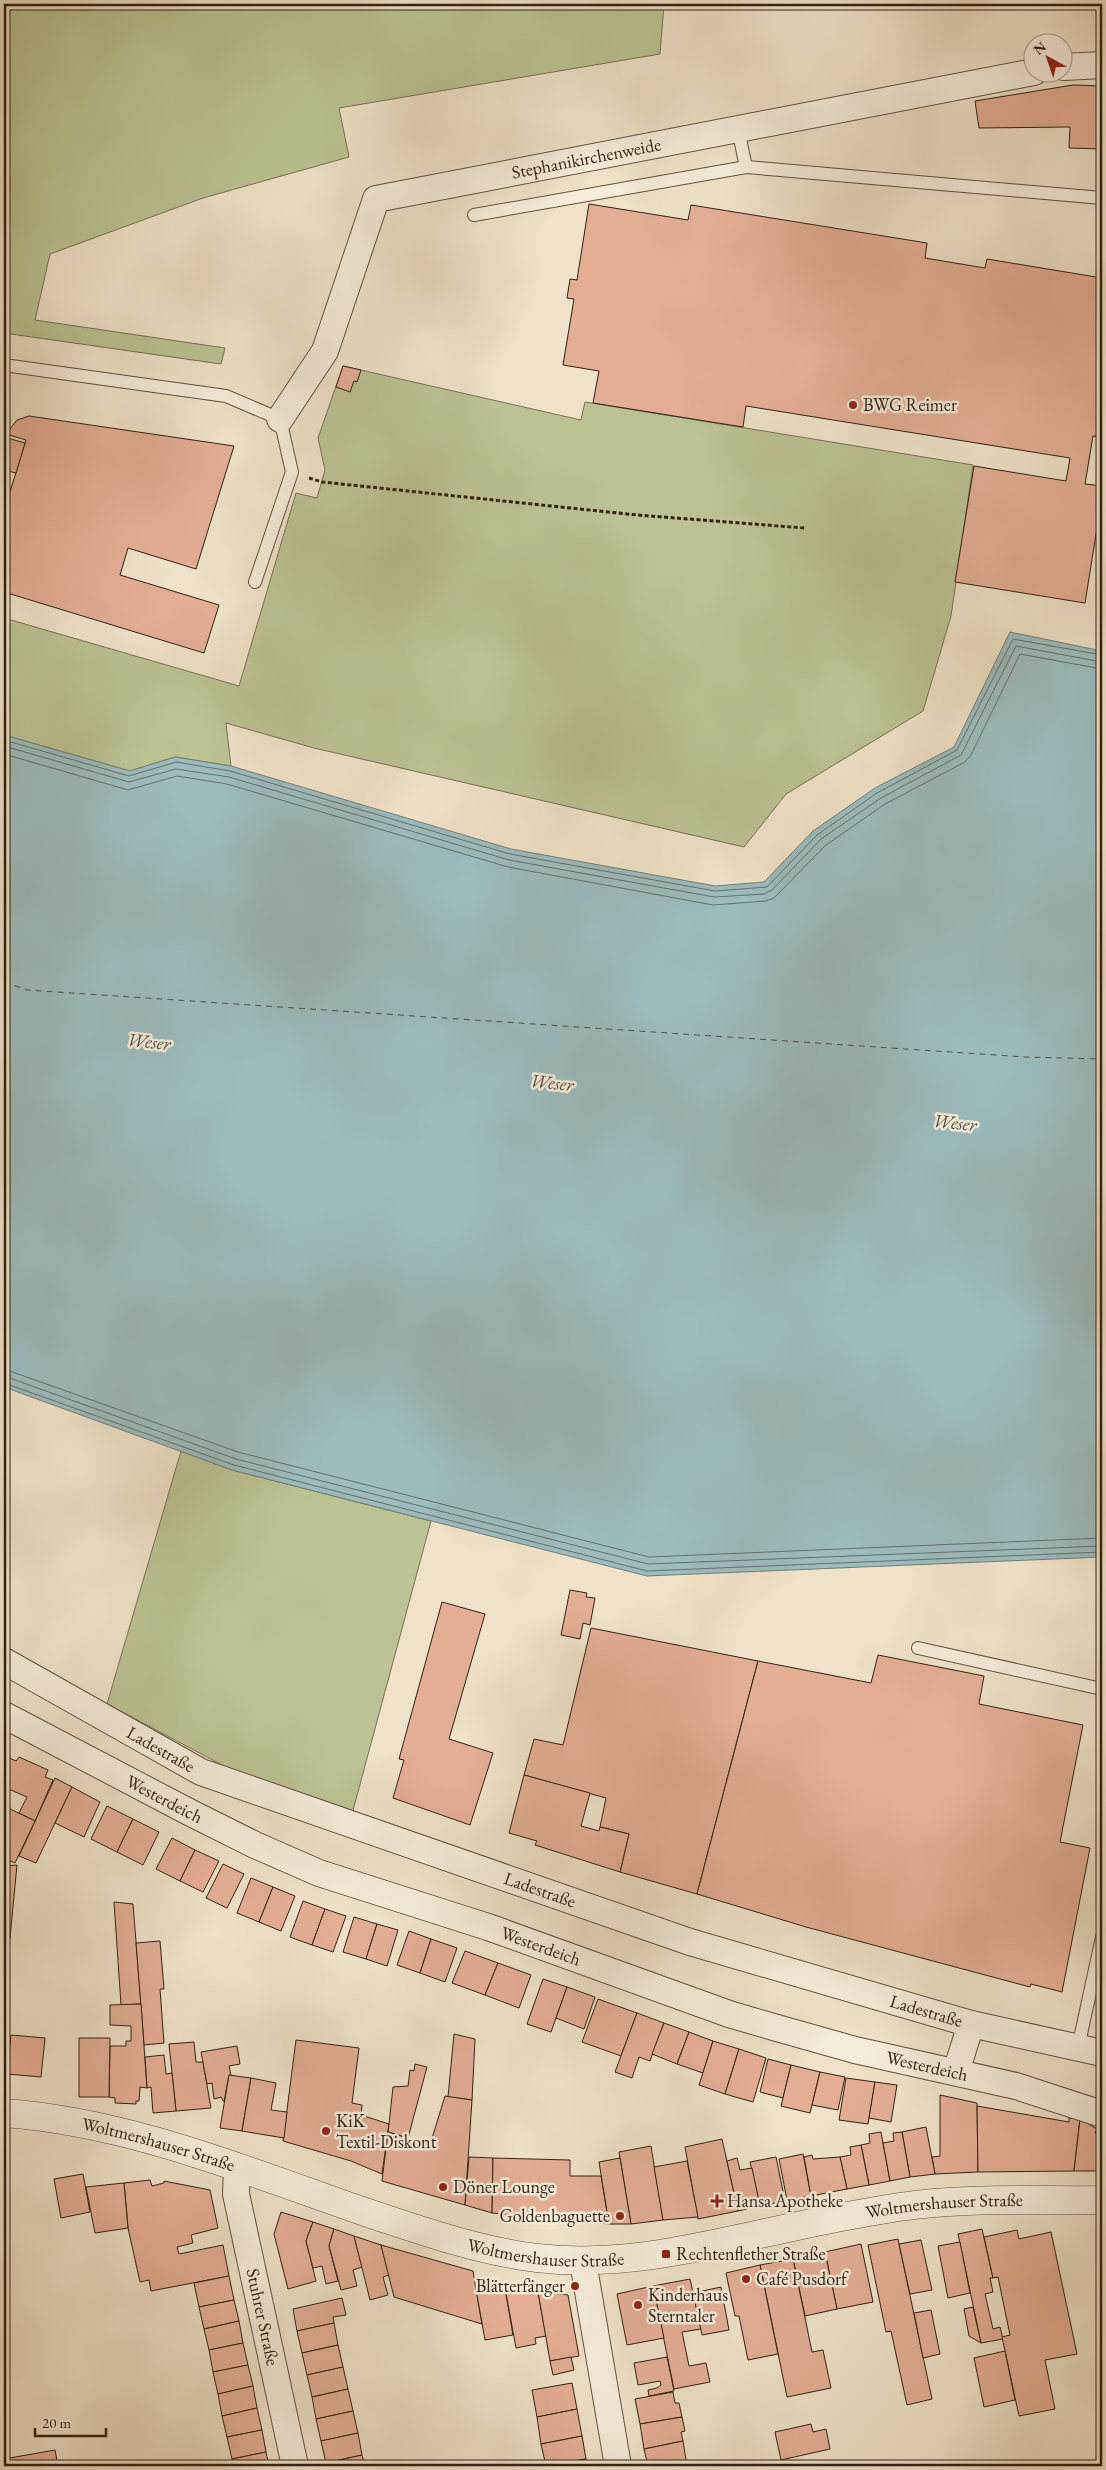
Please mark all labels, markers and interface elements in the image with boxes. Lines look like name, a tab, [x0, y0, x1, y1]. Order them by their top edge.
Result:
north arrow	[1024, 32, 1074, 82]
text: N	[1030, 37, 1050, 59]
street label: Stephanikirchenweide	[510, 132, 663, 184]
place label: BWG Reimer	[863, 393, 957, 416]
marker: BWG Reimer	[847, 399, 859, 411]
water label: Weser	[126, 1027, 173, 1056]
water label: Weser	[529, 1068, 576, 1097]
water label: Weser	[932, 1108, 979, 1137]
street label: Ladestraße	[123, 1721, 199, 1777]
street label: Westerdeich	[122, 1769, 207, 1828]
street label: Ladestraße	[501, 1866, 579, 1912]
street label: Westerdeich	[498, 1921, 584, 1971]
street label: Ladestraße	[887, 1989, 966, 2032]
street label: Westerdeich	[884, 2045, 970, 2086]
place label: KiK Textil-Diskont	[336, 2109, 437, 2153]
street label: Woltmershauser Straße	[80, 2112, 238, 2176]
marker: KiK Textil-Diskont	[320, 2125, 332, 2137]
place label: Döner Lounge	[453, 2175, 555, 2198]
marker: Döner Lounge	[437, 2181, 449, 2193]
street label: Woltmershauser Straße	[864, 2188, 1023, 2223]
place label: Hansa Apotheke	[727, 2189, 843, 2212]
marker: Hansa Apotheke	[711, 2195, 723, 2207]
place label: Goldenbaguette	[500, 2204, 610, 2227]
marker: Goldenbaguette	[614, 2210, 626, 2222]
street label: Woltmershauser Straße	[465, 2233, 625, 2272]
place label: Rechtenflether Straße	[676, 2242, 825, 2265]
marker: Rechtenflether Straße	[660, 2248, 672, 2260]
street label: Stuhrer Straße	[241, 2266, 285, 2368]
place label: Café Pusdorf	[756, 2267, 849, 2290]
marker: Café Pusdorf	[740, 2273, 752, 2285]
place label: Blätterfänger	[476, 2274, 565, 2297]
marker: Blätterfänger	[569, 2280, 581, 2292]
place label: Kinderhaus Sterntaler	[648, 2283, 728, 2327]
marker: Kinderhaus Sterntaler	[632, 2299, 644, 2311]
scale bar	[35, 2405, 106, 2437]
text: 20 m	[42, 2413, 71, 2432]

